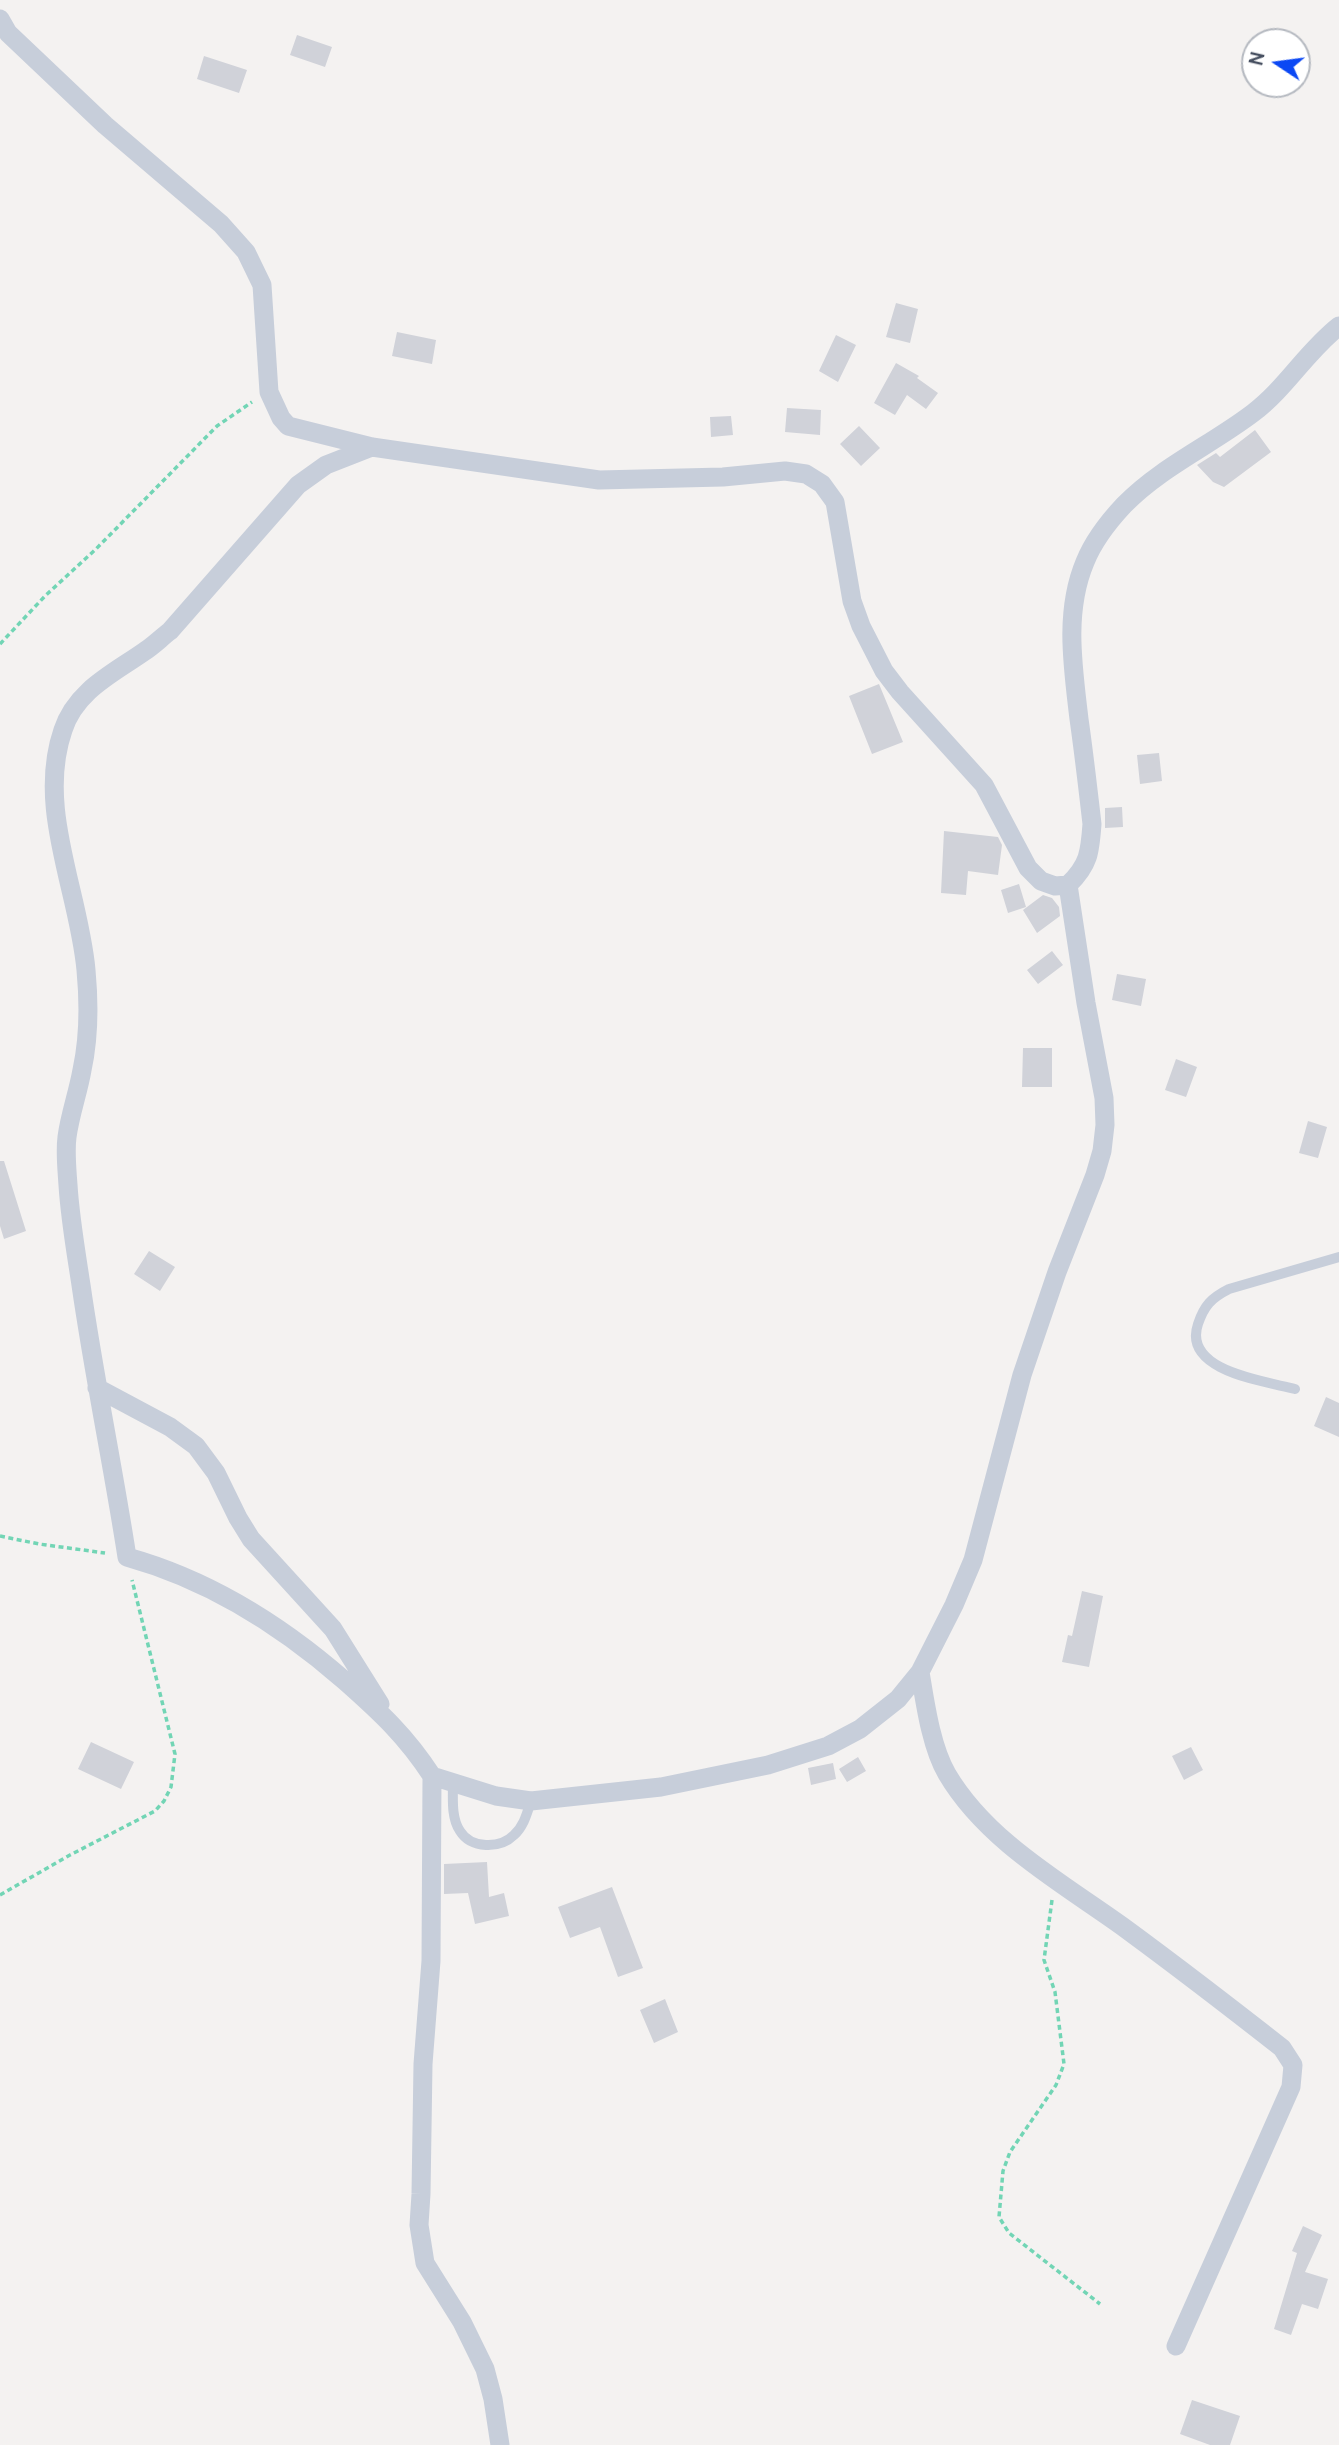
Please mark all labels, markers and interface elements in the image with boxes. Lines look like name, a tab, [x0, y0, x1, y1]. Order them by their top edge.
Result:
north arrow	[1241, 28, 1311, 98]
text: N	[1244, 49, 1270, 68]

